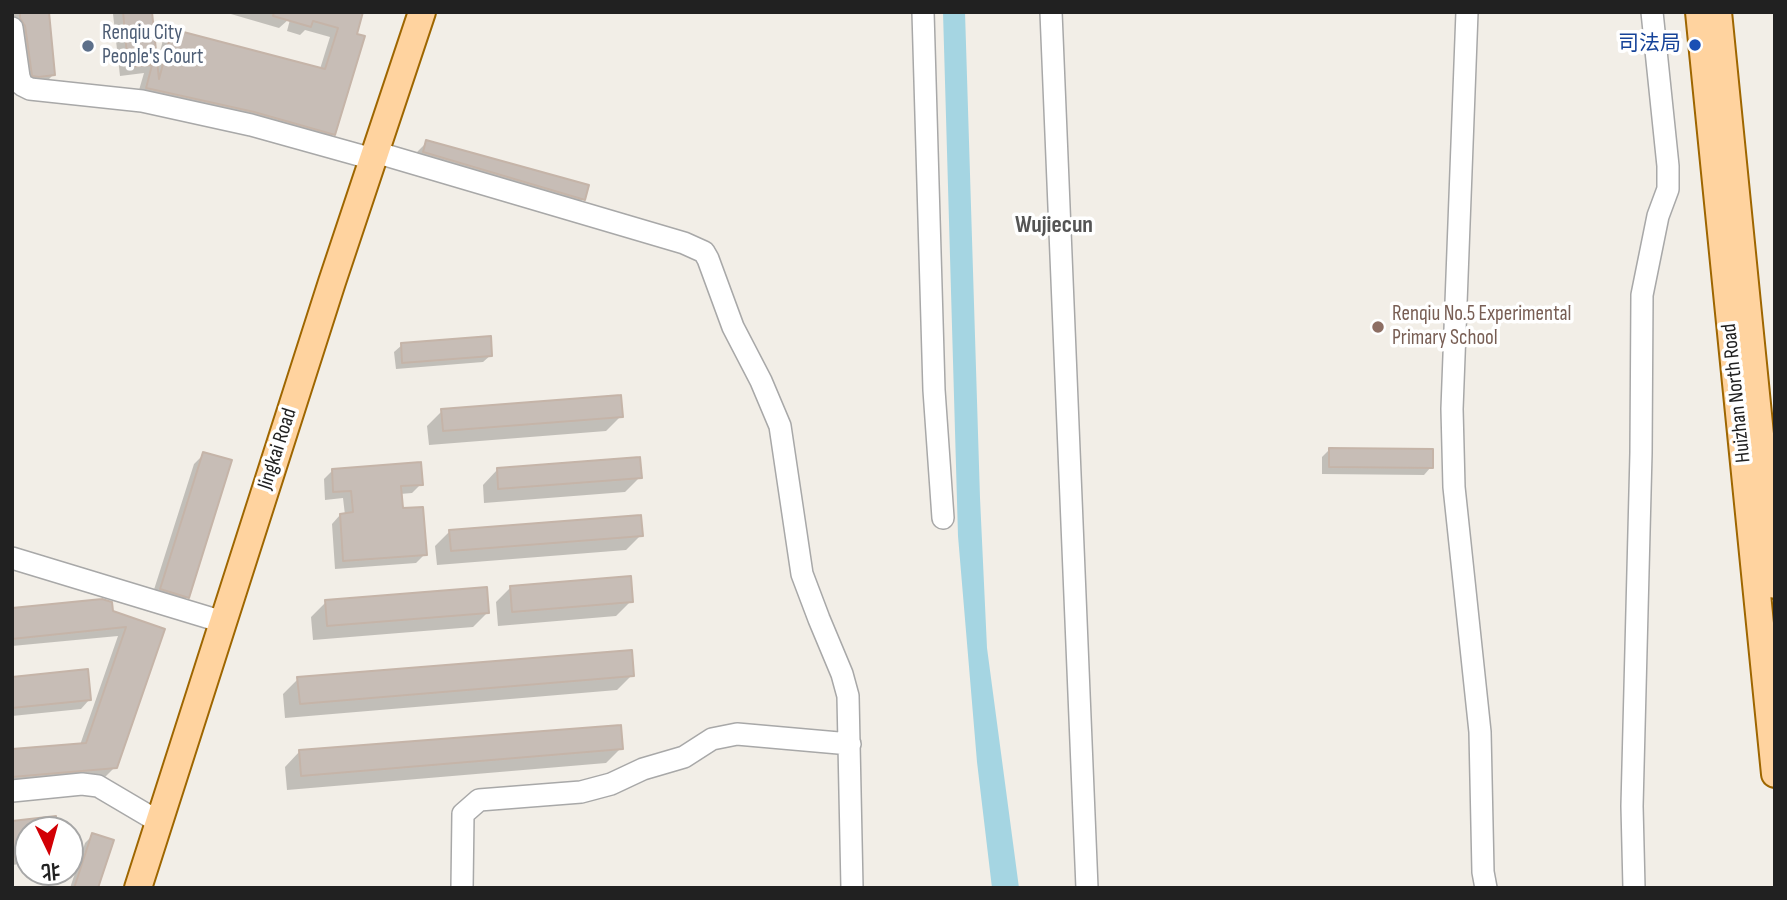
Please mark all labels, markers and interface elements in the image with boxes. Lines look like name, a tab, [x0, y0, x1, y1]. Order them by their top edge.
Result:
place label: Renqiu City People's Court	[102, 21, 203, 71]
place label: 司法局	[1618, 32, 1681, 58]
marker: 司法局	[1687, 37, 1703, 53]
marker: Renqiu City People's Court	[80, 38, 96, 54]
district label: Wujiecun	[1015, 212, 1093, 240]
place label: Renqiu No.5 Experimental Primary School	[1392, 302, 1571, 352]
marker: Renqiu No.5 Experimental Primary School	[1370, 319, 1386, 335]
street label: Huizhan North Road	[1717, 322, 1757, 464]
street label: Jingkai Road	[253, 405, 303, 493]
north arrow	[14, 816, 84, 886]
text: 北	[40, 858, 61, 883]

